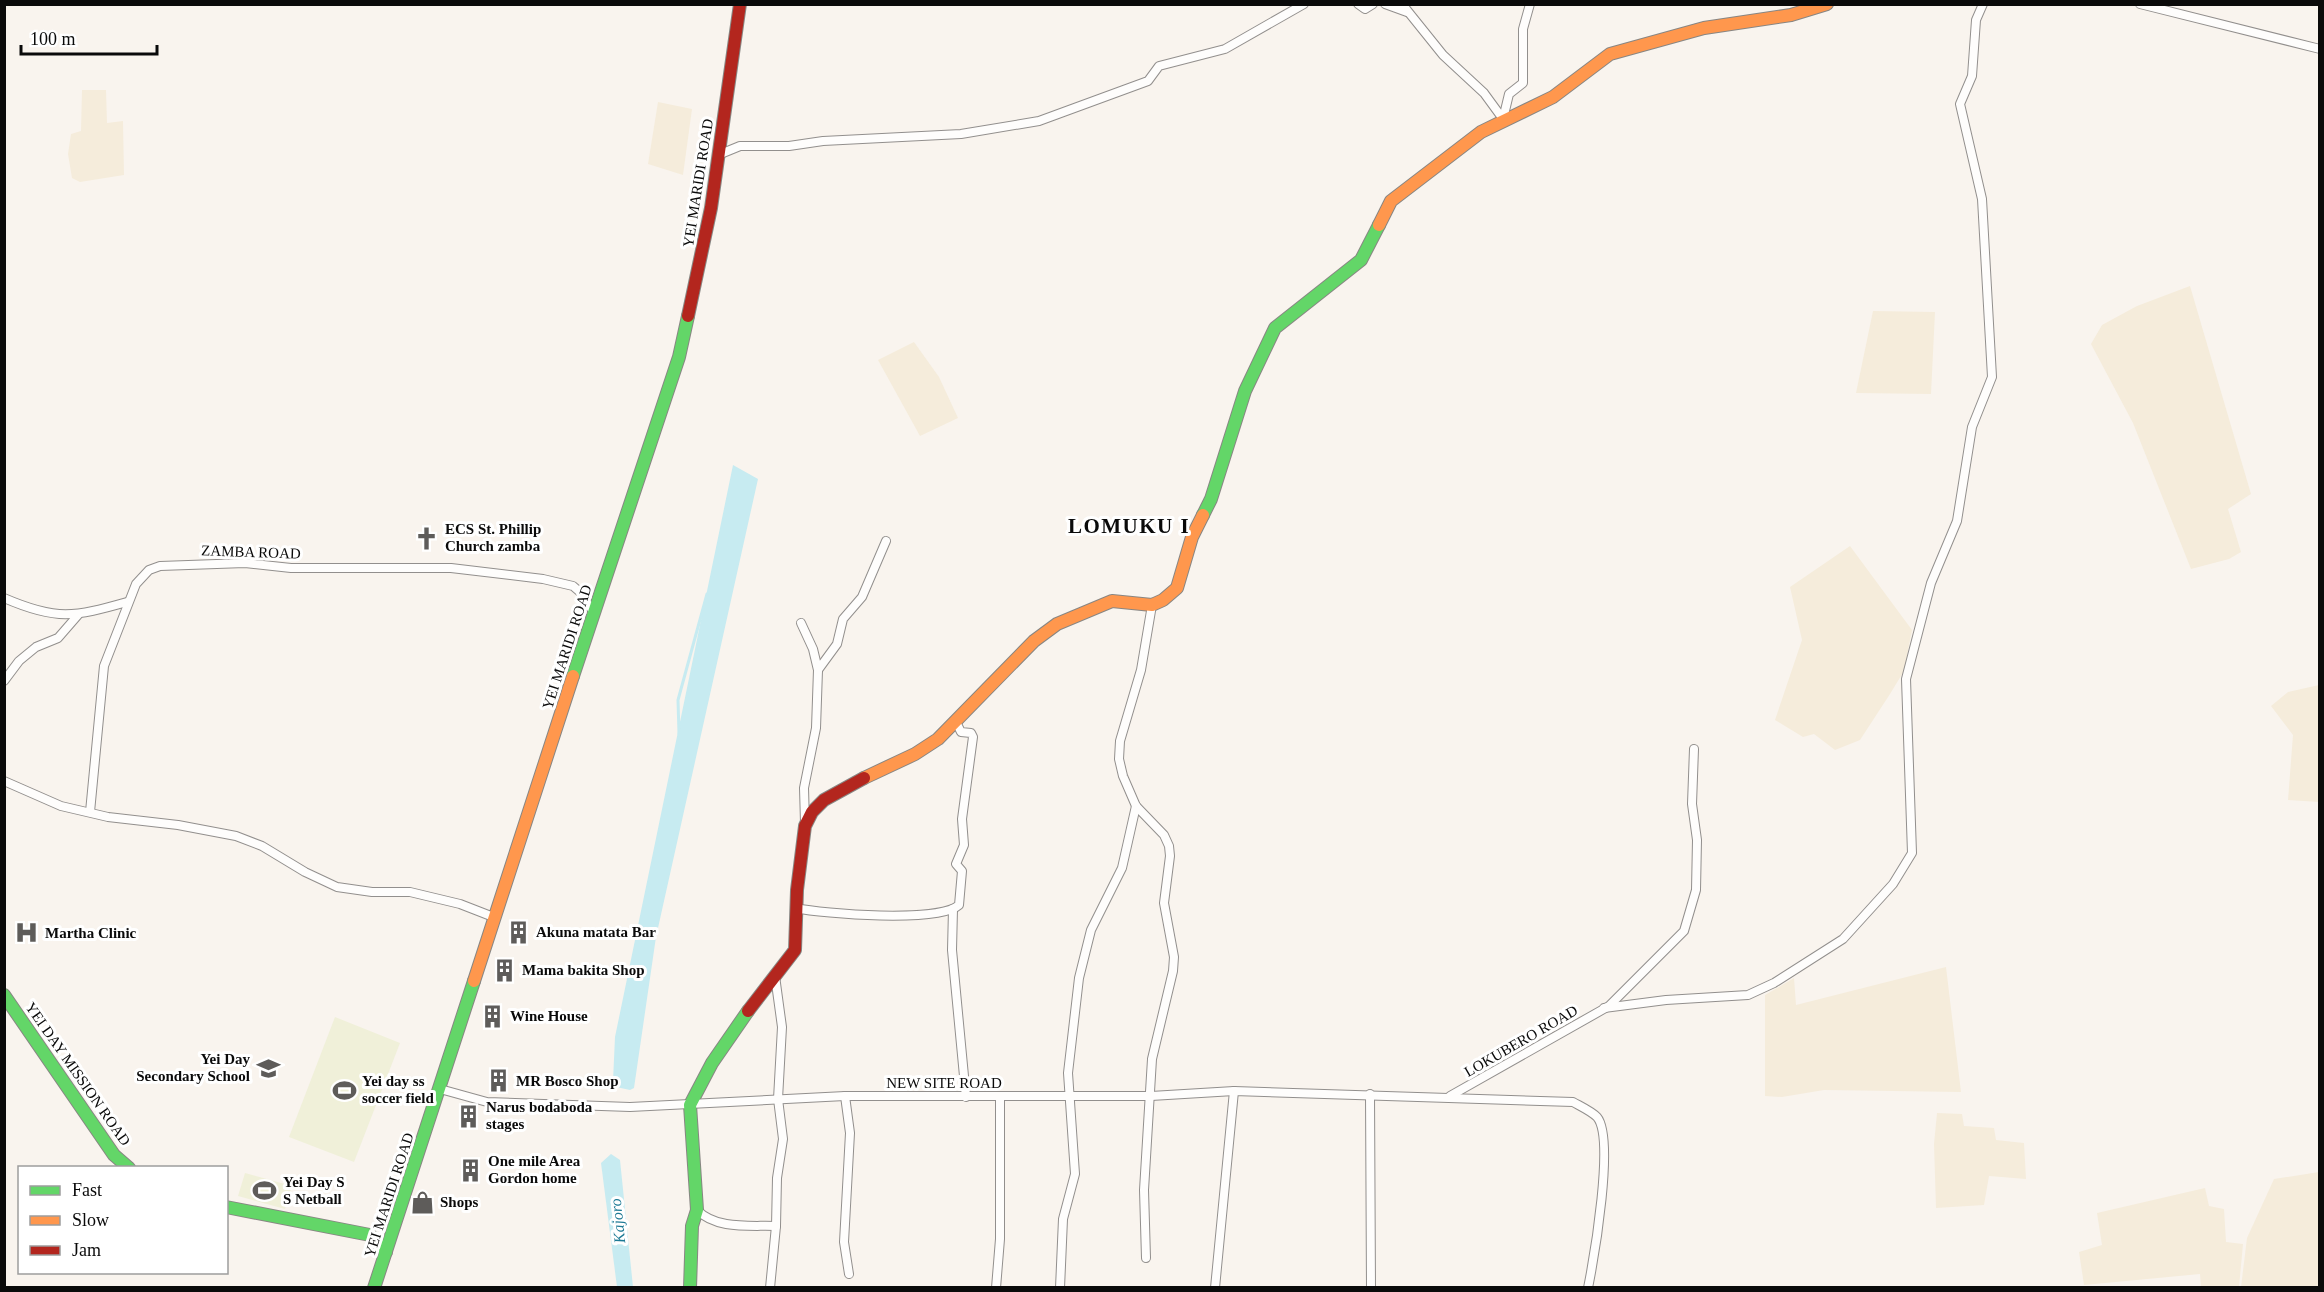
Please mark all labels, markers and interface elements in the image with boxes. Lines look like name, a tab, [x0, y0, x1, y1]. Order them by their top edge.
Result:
scale bar	[21, 18, 158, 56]
text: 100 m	[30, 29, 76, 49]
street label: YEI MARIDI ROAD	[680, 117, 716, 248]
district label: LOMUKU I	[1068, 514, 1190, 538]
place label: ECS St. Phillip Church zamba	[445, 521, 541, 554]
church icon: ECS St. Phillip Church zamba	[414, 525, 440, 551]
street label: ZAMBA ROAD	[201, 542, 301, 562]
street label: YEI MARIDI ROAD	[539, 583, 595, 711]
building icon: Akuna matata Bar	[505, 919, 531, 945]
hospital icon: Martha Clinic	[14, 920, 40, 946]
place label: Akuna matata Bar	[536, 924, 656, 940]
place label: Martha Clinic	[45, 925, 137, 941]
building icon: Mama bakita Shop	[491, 957, 517, 983]
place label: Mama bakita Shop	[522, 962, 645, 978]
street label: YEI DAY MISSION ROAD	[22, 999, 134, 1149]
street label: LOKUBERO ROAD	[1462, 1002, 1581, 1080]
building icon: Wine House	[479, 1003, 505, 1029]
place label: Wine House	[510, 1008, 588, 1024]
place label: Yei Day Secondary School	[136, 1051, 250, 1084]
school or university icon: Yei Day Secondary School	[255, 1055, 281, 1081]
building icon: MR Bosco Shop	[485, 1068, 511, 1094]
place label: Yei day ss soccer field	[362, 1073, 434, 1106]
place label: MR Bosco Shop	[516, 1073, 619, 1089]
street label: NEW SITE ROAD	[886, 1075, 1002, 1091]
sports icon: Yei day ss soccer field	[331, 1077, 357, 1103]
place label: Narus bodaboda stages	[486, 1099, 593, 1132]
building icon: Narus bodaboda stages	[455, 1103, 481, 1129]
street label: YEI MARIDI ROAD	[361, 1131, 417, 1259]
place label: One mile Area Gordon home	[488, 1153, 581, 1186]
building icon: One mile Area Gordon home	[457, 1157, 483, 1183]
legend	[18, 1166, 228, 1274]
place label: Yei Day S S Netball	[283, 1174, 345, 1207]
sports icon: Yei Day S S Netball	[252, 1178, 278, 1204]
text: Fast	[72, 1180, 102, 1200]
shop icon: Shops	[409, 1189, 435, 1215]
place label: Shops	[440, 1194, 479, 1210]
water label: Kajoro	[607, 1198, 629, 1245]
text: Slow	[72, 1210, 109, 1230]
text: Jam	[72, 1240, 101, 1260]

